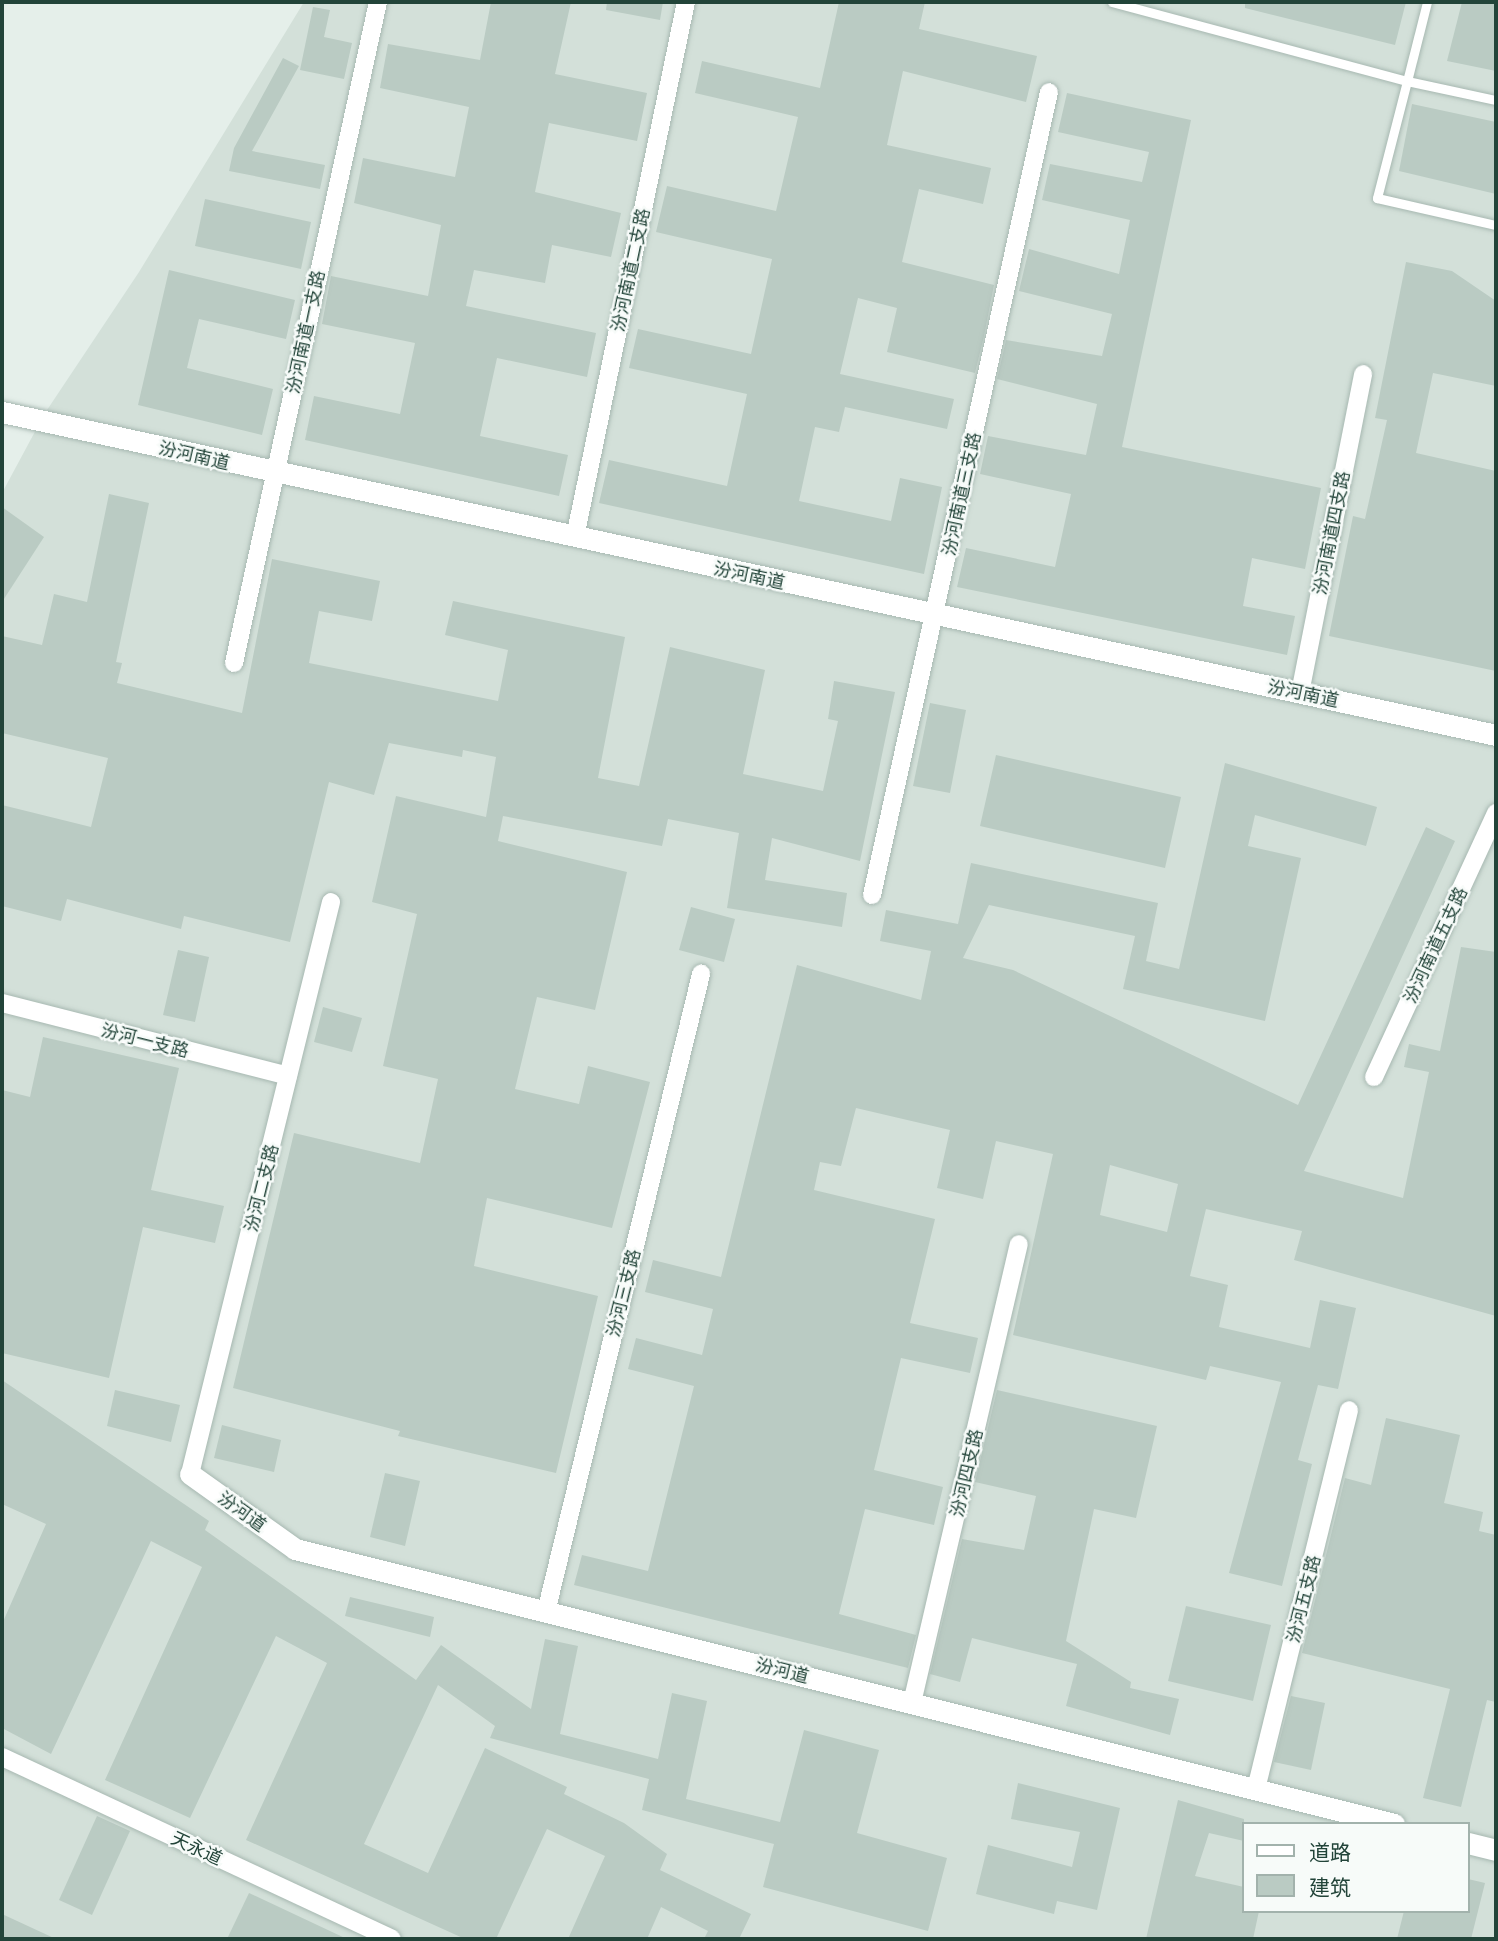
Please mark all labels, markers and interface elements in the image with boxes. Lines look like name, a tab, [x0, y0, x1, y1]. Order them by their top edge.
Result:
street label: 汾河南道二支路	[606, 206, 654, 334]
street label: 汾河南道一支路	[281, 268, 329, 396]
street label: 汾河南道三支路	[937, 430, 985, 558]
street label: 汾河南道	[156, 436, 232, 474]
street label: 汾河南道四支路	[1308, 469, 1354, 597]
street label: 汾河南道	[712, 557, 786, 593]
street label: 汾河南道	[1266, 675, 1340, 711]
street label: 汾河南道五支路	[1399, 883, 1471, 1007]
street label: 汾河一支路	[99, 1019, 191, 1061]
street label: 汾河二支路	[240, 1142, 282, 1234]
street label: 汾河三支路	[602, 1247, 644, 1339]
street label: 汾河四支路	[945, 1427, 987, 1519]
street label: 汾河道	[214, 1486, 270, 1536]
street label: 汾河五支路	[1282, 1553, 1324, 1645]
street label: 汾河道	[753, 1653, 811, 1687]
legend	[1242, 1822, 1470, 1913]
street label: 天永道	[168, 1827, 226, 1869]
text: 道路	[1309, 1838, 1351, 1866]
text: 建筑	[1309, 1873, 1351, 1901]

